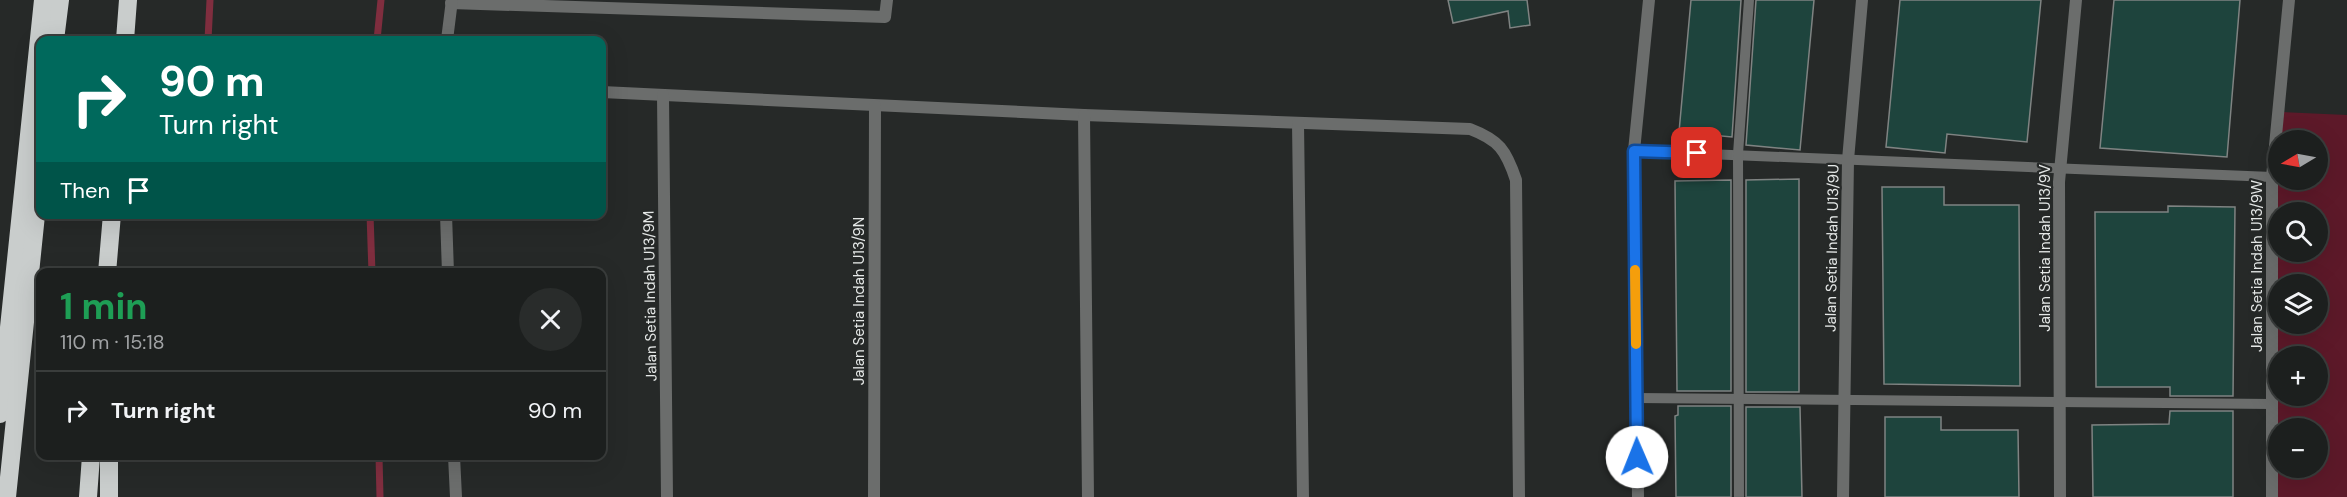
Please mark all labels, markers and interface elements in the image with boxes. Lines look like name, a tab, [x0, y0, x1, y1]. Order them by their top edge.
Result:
text: 90 m	[159, 54, 265, 109]
icon: right	[60, 60, 138, 138]
text: Turn right	[159, 107, 279, 142]
pin	[1671, 127, 1722, 178]
north arrow	[2268, 130, 2328, 190]
map controls	[2268, 130, 2328, 478]
icon: arrive	[1680, 136, 1713, 169]
street label: Jalan Setia Indah U13/9U	[1821, 164, 1843, 332]
street label: Jalan Setia Indah U13/9V	[2035, 164, 2055, 332]
icon: arrive	[122, 174, 155, 207]
text: Then	[60, 176, 110, 205]
street label: Jalan Setia Indah U13/9W	[2247, 180, 2267, 352]
button: search	[2268, 202, 2328, 262]
street label: Jalan Setia Indah U13/9M	[639, 211, 661, 381]
street label: Jalan Setia Indah U13/9N	[849, 217, 869, 385]
button: layers	[2268, 274, 2328, 334]
text: 1 min	[60, 283, 148, 330]
button: close	[519, 288, 582, 351]
text: 110 m · 15:18	[60, 329, 165, 355]
button: +	[2268, 346, 2328, 406]
icon: right	[60, 394, 93, 427]
text: Turn right	[111, 396, 216, 425]
text: 90 m	[528, 396, 582, 425]
button: −	[2268, 418, 2328, 478]
position arrow	[1605, 425, 1669, 489]

